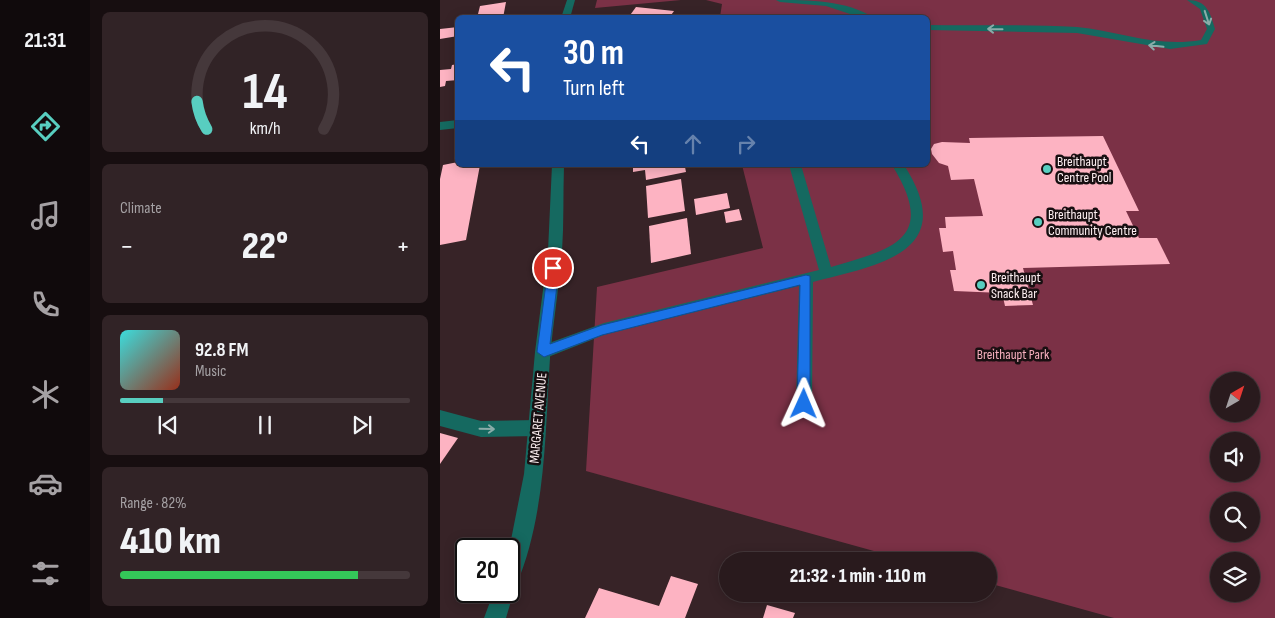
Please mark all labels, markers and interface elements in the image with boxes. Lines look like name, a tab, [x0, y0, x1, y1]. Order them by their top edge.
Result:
one-way arrow	[1203, 10, 1213, 26]
one-way arrow	[988, 24, 1004, 34]
text: 21:31	[24, 27, 66, 54]
text: 30 m	[563, 32, 624, 75]
icon: left	[480, 35, 545, 100]
one-way arrow	[1149, 41, 1165, 51]
text: 14	[243, 61, 288, 124]
text: Turn left	[563, 75, 625, 102]
icon: directions	[28, 109, 63, 144]
text: km/h	[250, 118, 280, 139]
icon: left	[626, 130, 654, 158]
icon: ahead	[679, 130, 707, 158]
icon: right	[732, 130, 760, 158]
place label: Breithaupt Centre Pool	[1057, 153, 1111, 186]
marker: Breithaupt Centre Pool	[1041, 163, 1053, 175]
icon: music	[28, 198, 63, 233]
text: Climate	[120, 199, 162, 218]
place label: Breithaupt Community Centre	[1048, 206, 1137, 239]
marker: Breithaupt Community Centre	[1032, 216, 1044, 228]
text: 22°	[242, 224, 288, 269]
text: −	[120, 230, 134, 263]
text: +	[396, 230, 410, 263]
pin	[532, 247, 574, 289]
icon: arrive	[539, 254, 567, 282]
place label: Breithaupt Snack Bar	[991, 269, 1041, 302]
marker: Breithaupt Snack Bar	[975, 279, 987, 291]
icon: phone	[28, 287, 63, 322]
text: 92.8 FM	[195, 339, 249, 362]
park label: Breithaupt Park	[977, 346, 1050, 363]
text: Music	[195, 362, 226, 381]
street label: MARGARET AVENUE	[526, 372, 550, 464]
north arrow	[1210, 372, 1260, 422]
map controls	[1210, 372, 1260, 602]
icon: climate	[28, 377, 63, 412]
position arrow	[777, 377, 829, 429]
icon: previous	[154, 411, 182, 439]
icon: pause	[251, 411, 279, 439]
icon: next	[348, 411, 376, 439]
one-way arrow	[479, 424, 495, 434]
button: sound	[1210, 432, 1260, 482]
icon: car	[28, 466, 63, 501]
button: search	[1210, 492, 1260, 542]
text: Range · 82%	[120, 494, 187, 513]
text: 410 km	[120, 519, 221, 564]
speed limit sign: 20	[455, 538, 520, 603]
button: layers	[1210, 552, 1260, 602]
icon: filters	[28, 556, 63, 591]
text: 21:32 · 1 min · 110 m	[790, 565, 926, 588]

